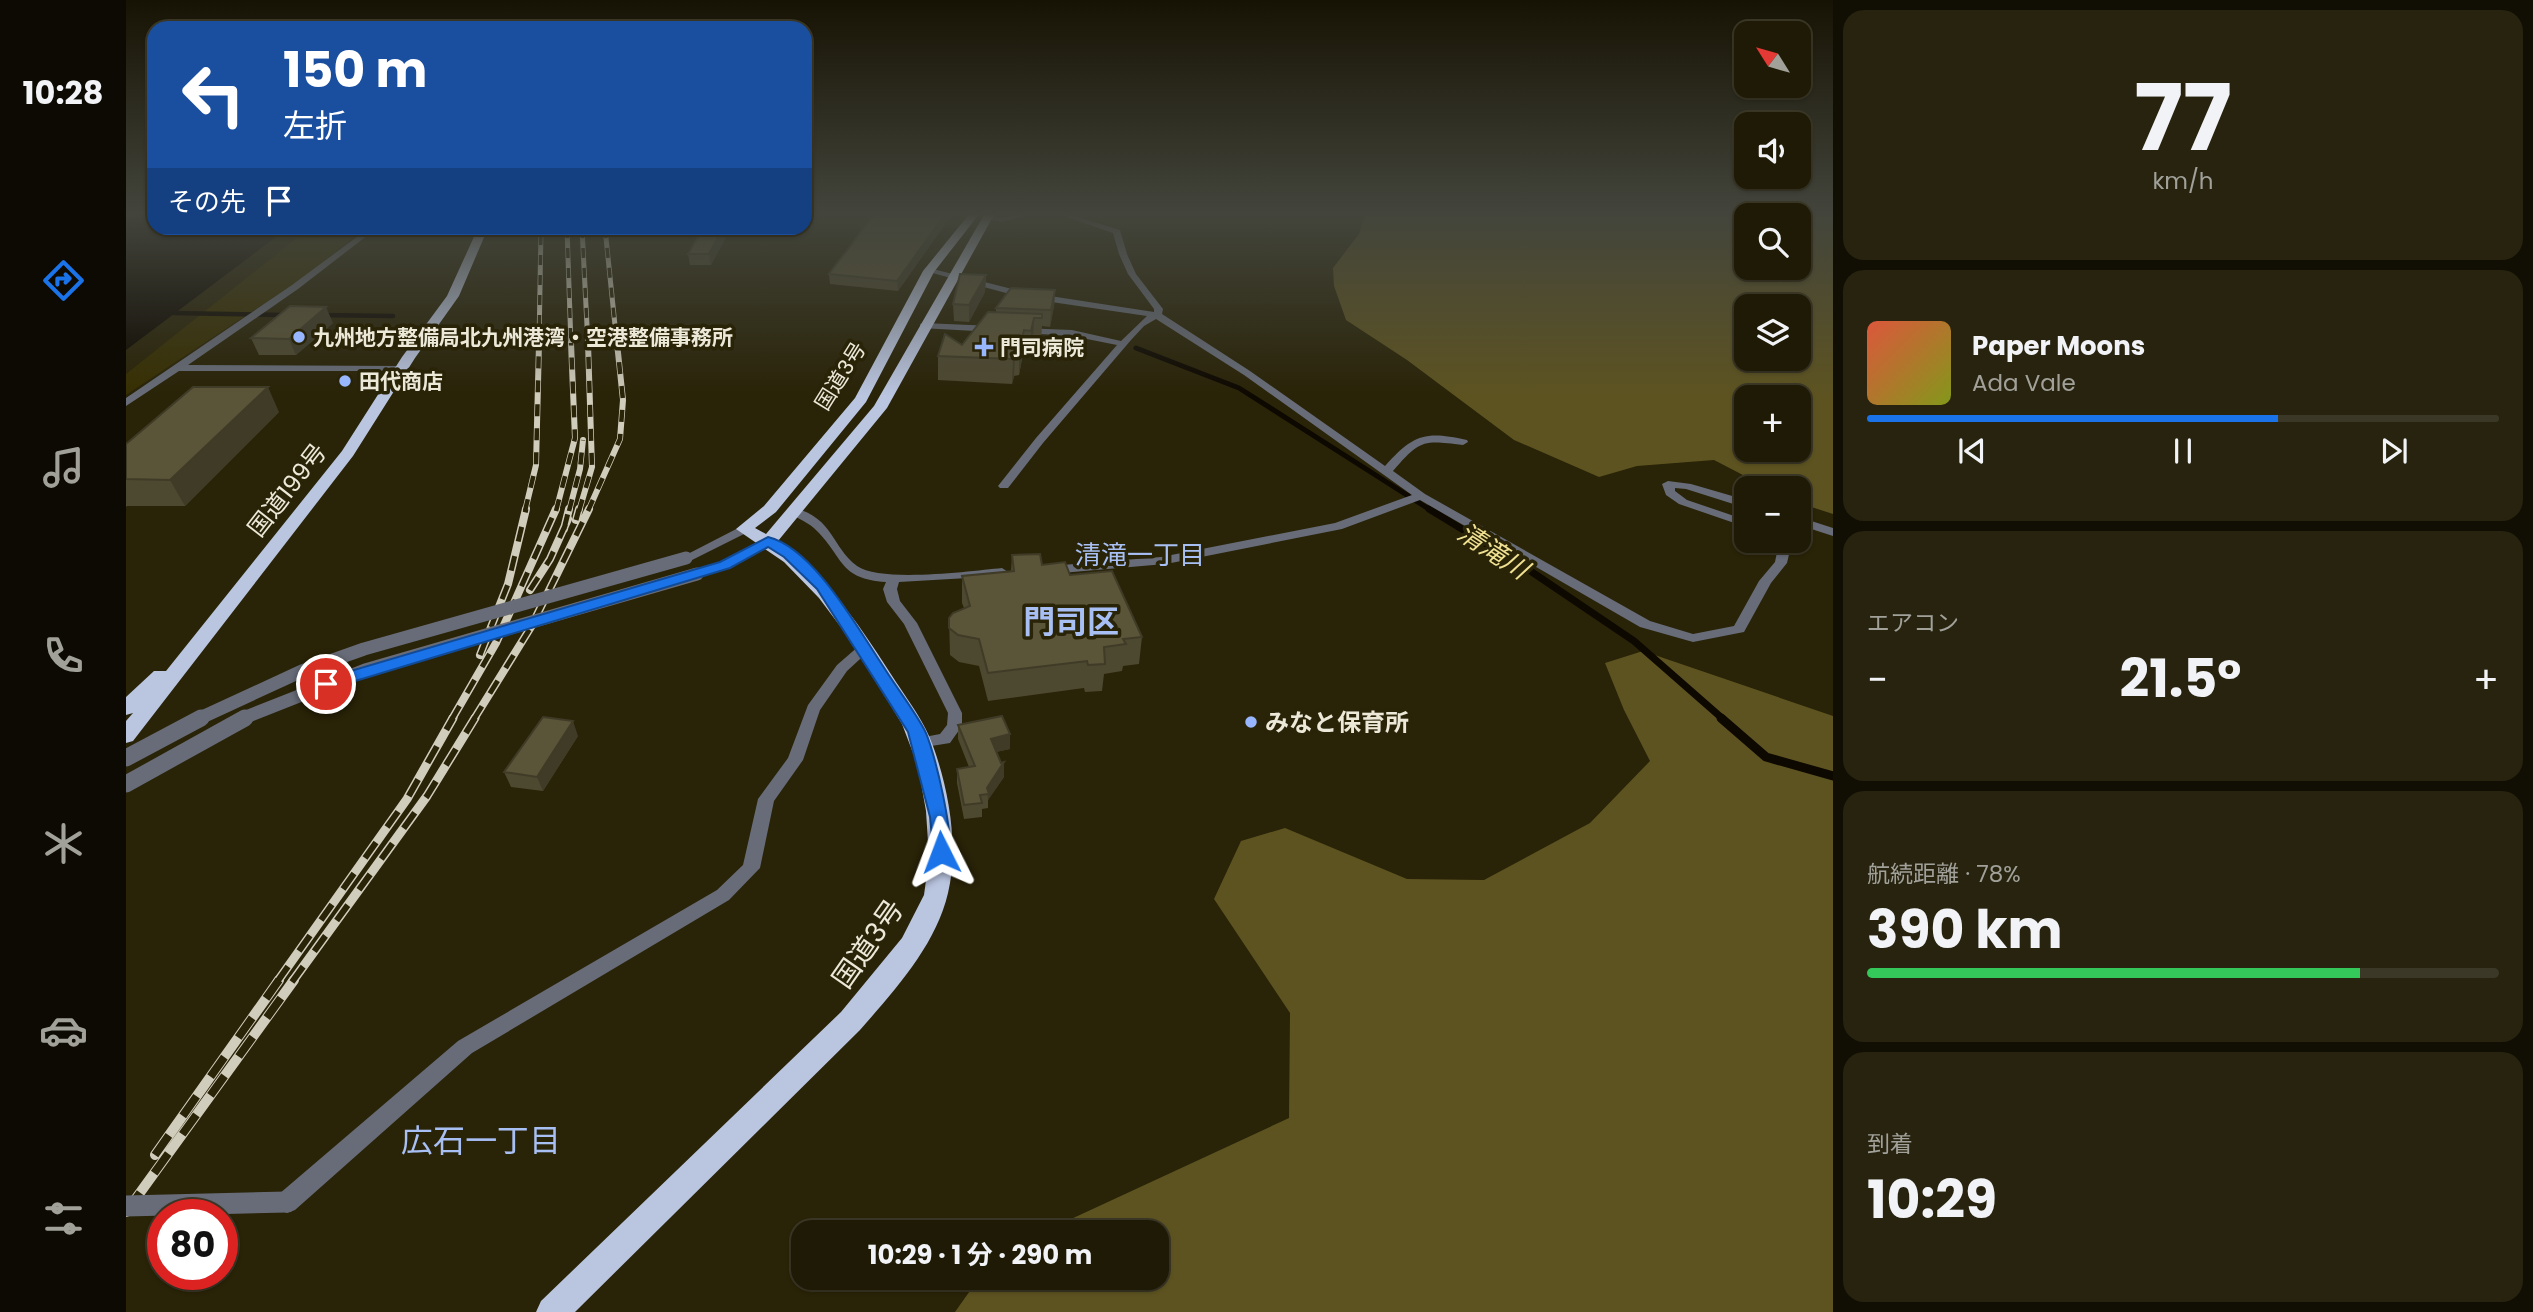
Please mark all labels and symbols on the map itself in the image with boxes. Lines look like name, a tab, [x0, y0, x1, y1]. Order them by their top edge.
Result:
north arrow	[1734, 21, 1811, 98]
place label: 九州地方整備局北九州港湾・空港整備事務所	[313, 323, 733, 352]
marker: 九州地方整備局北九州港湾・空港整備事務所	[291, 329, 307, 345]
place label: 門司病院	[1000, 333, 1084, 362]
street label: 国道3号	[808, 336, 872, 416]
marker: 門司病院	[974, 337, 994, 357]
place label: 田代商店	[359, 367, 443, 396]
marker: 田代商店	[337, 373, 353, 389]
street label: 国道199号	[240, 437, 334, 543]
water label: 清滝川	[1450, 515, 1538, 589]
district label: 清滝一丁目	[1075, 537, 1205, 573]
district label: 門司区	[1023, 599, 1119, 644]
pin	[296, 654, 356, 714]
place label: みなと保育所	[1265, 706, 1409, 739]
marker: みなと保育所	[1243, 714, 1259, 730]
position arrow	[904, 815, 978, 889]
street label: 国道3号	[823, 892, 913, 996]
district label: 広石一丁目	[401, 1118, 561, 1163]
speed limit sign: 80	[147, 1199, 238, 1290]

